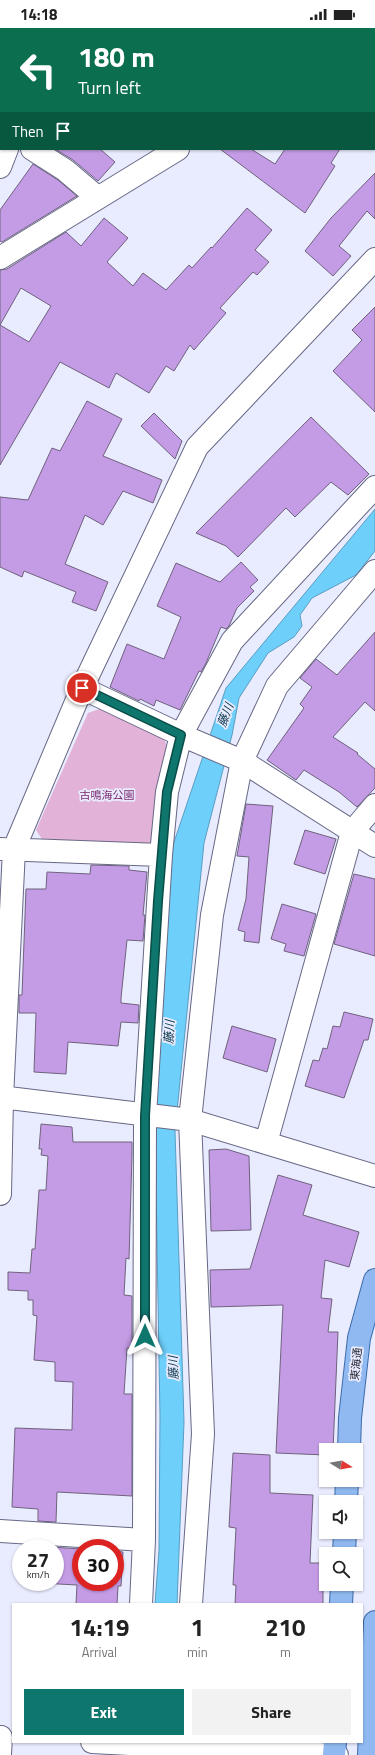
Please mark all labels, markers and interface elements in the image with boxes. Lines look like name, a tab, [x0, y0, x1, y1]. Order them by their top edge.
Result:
text: 14:18	[20, 3, 57, 26]
text: 180 m	[78, 35, 155, 78]
icon: left	[12, 44, 64, 96]
text: Turn left	[78, 74, 141, 101]
text: Then	[12, 120, 44, 143]
icon: arrive	[52, 120, 74, 142]
pin	[65, 671, 99, 705]
icon: arrive	[71, 677, 93, 699]
water label: 藤川	[212, 699, 239, 730]
park label: 古鳴海公園	[80, 787, 135, 803]
water label: 藤川	[159, 1018, 179, 1044]
position arrow	[124, 1315, 166, 1357]
street label: 東海通	[346, 1347, 366, 1381]
water label: 藤川	[163, 1354, 183, 1380]
north arrow	[319, 1443, 363, 1487]
map controls	[319, 1443, 363, 1591]
button: sound	[319, 1495, 363, 1539]
speed limit sign: 30	[72, 1539, 124, 1591]
text: 27	[27, 1544, 49, 1575]
button: search	[319, 1547, 363, 1591]
text: km/h	[27, 1567, 49, 1582]
text: 14:19	[70, 1609, 129, 1645]
text: 1	[191, 1609, 204, 1645]
text: 210	[265, 1609, 305, 1645]
text: Arrival	[82, 1642, 117, 1662]
text: min	[187, 1642, 208, 1662]
text: m	[280, 1642, 291, 1662]
button: Exit	[24, 1689, 184, 1735]
button: Share	[192, 1689, 351, 1735]

